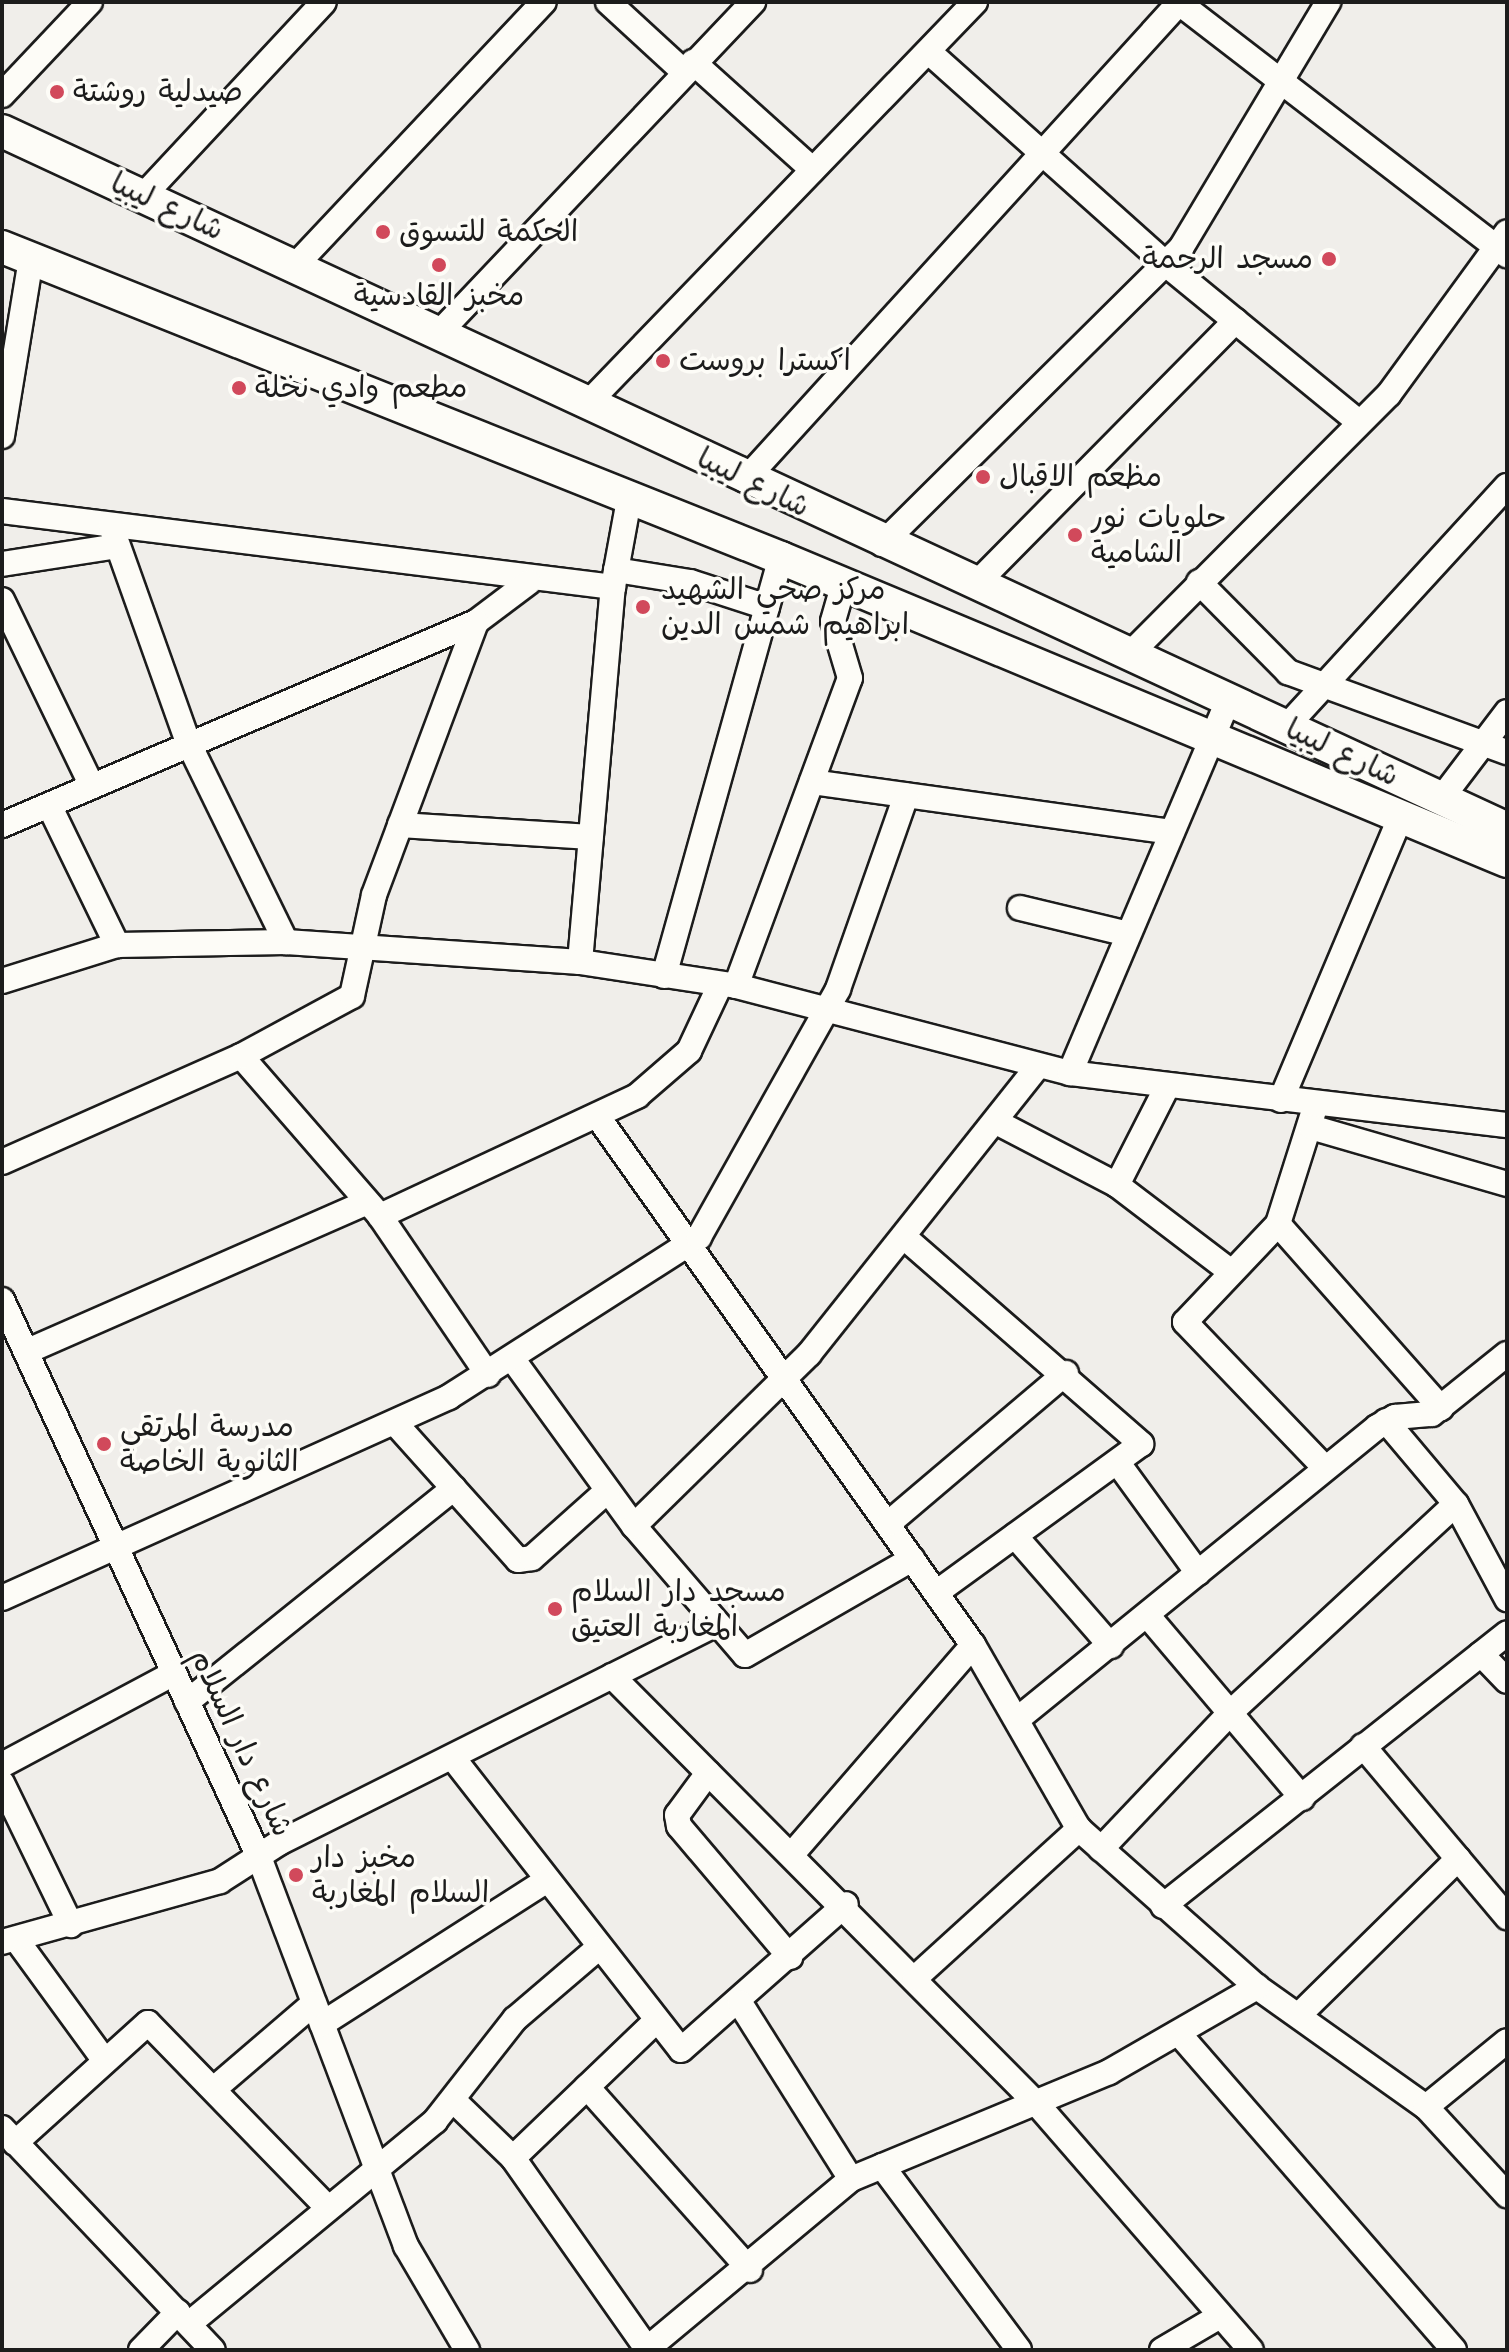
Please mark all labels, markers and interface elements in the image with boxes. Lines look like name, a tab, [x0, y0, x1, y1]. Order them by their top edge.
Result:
place label: صيدلية روشتة	[73, 74, 243, 110]
marker: صيدلية روشتة	[48, 83, 66, 101]
street label: شارع ليبيا	[105, 165, 229, 249]
place label: الحكمة للتسوق	[399, 214, 578, 250]
marker: الحكمة للتسوق	[374, 223, 392, 241]
place label: مسجد الرحمة	[1142, 241, 1313, 277]
marker: مسجد الرحمة	[1320, 250, 1338, 268]
marker: مخبز القادسية	[430, 256, 448, 274]
place label: مخبز القادسية	[354, 278, 524, 314]
place label: اكسترا بروست	[679, 343, 851, 379]
marker: اكسترا بروست	[654, 352, 672, 370]
place label: مطعم وادي نخلة	[255, 370, 467, 406]
marker: مطعم وادي نخلة	[230, 379, 248, 397]
street label: شارع ليبيا	[691, 440, 815, 526]
place label: مظعم الاقبال	[999, 459, 1162, 495]
marker: مظعم الاقبال	[974, 468, 992, 486]
place label: حلويات نور الشامية	[1091, 500, 1226, 570]
marker: حلويات نور الشامية	[1066, 526, 1084, 544]
place label: مركز صحي الشهيد ابراهيم شمس الدين	[661, 572, 909, 642]
marker: مركز صحي الشهيد ابراهيم شمس الدين	[632, 596, 654, 618]
street label: شارع ليبيا	[1280, 711, 1404, 795]
place label: مدرسة المرتقي الثانوية الخاصة	[120, 1409, 299, 1480]
marker: مدرسة المرتقي الثانوية الخاصة	[95, 1435, 113, 1453]
place label: مسجد دار السلام المغاربة العتيق	[571, 1574, 786, 1644]
marker: مسجد دار السلام المغاربة العتيق	[546, 1600, 564, 1618]
street label: شارع دار السلام	[182, 1644, 300, 1842]
place label: مخبز دار السلام المغاربة	[312, 1840, 489, 1910]
marker: مخبز دار السلام المغاربة	[287, 1866, 305, 1884]

